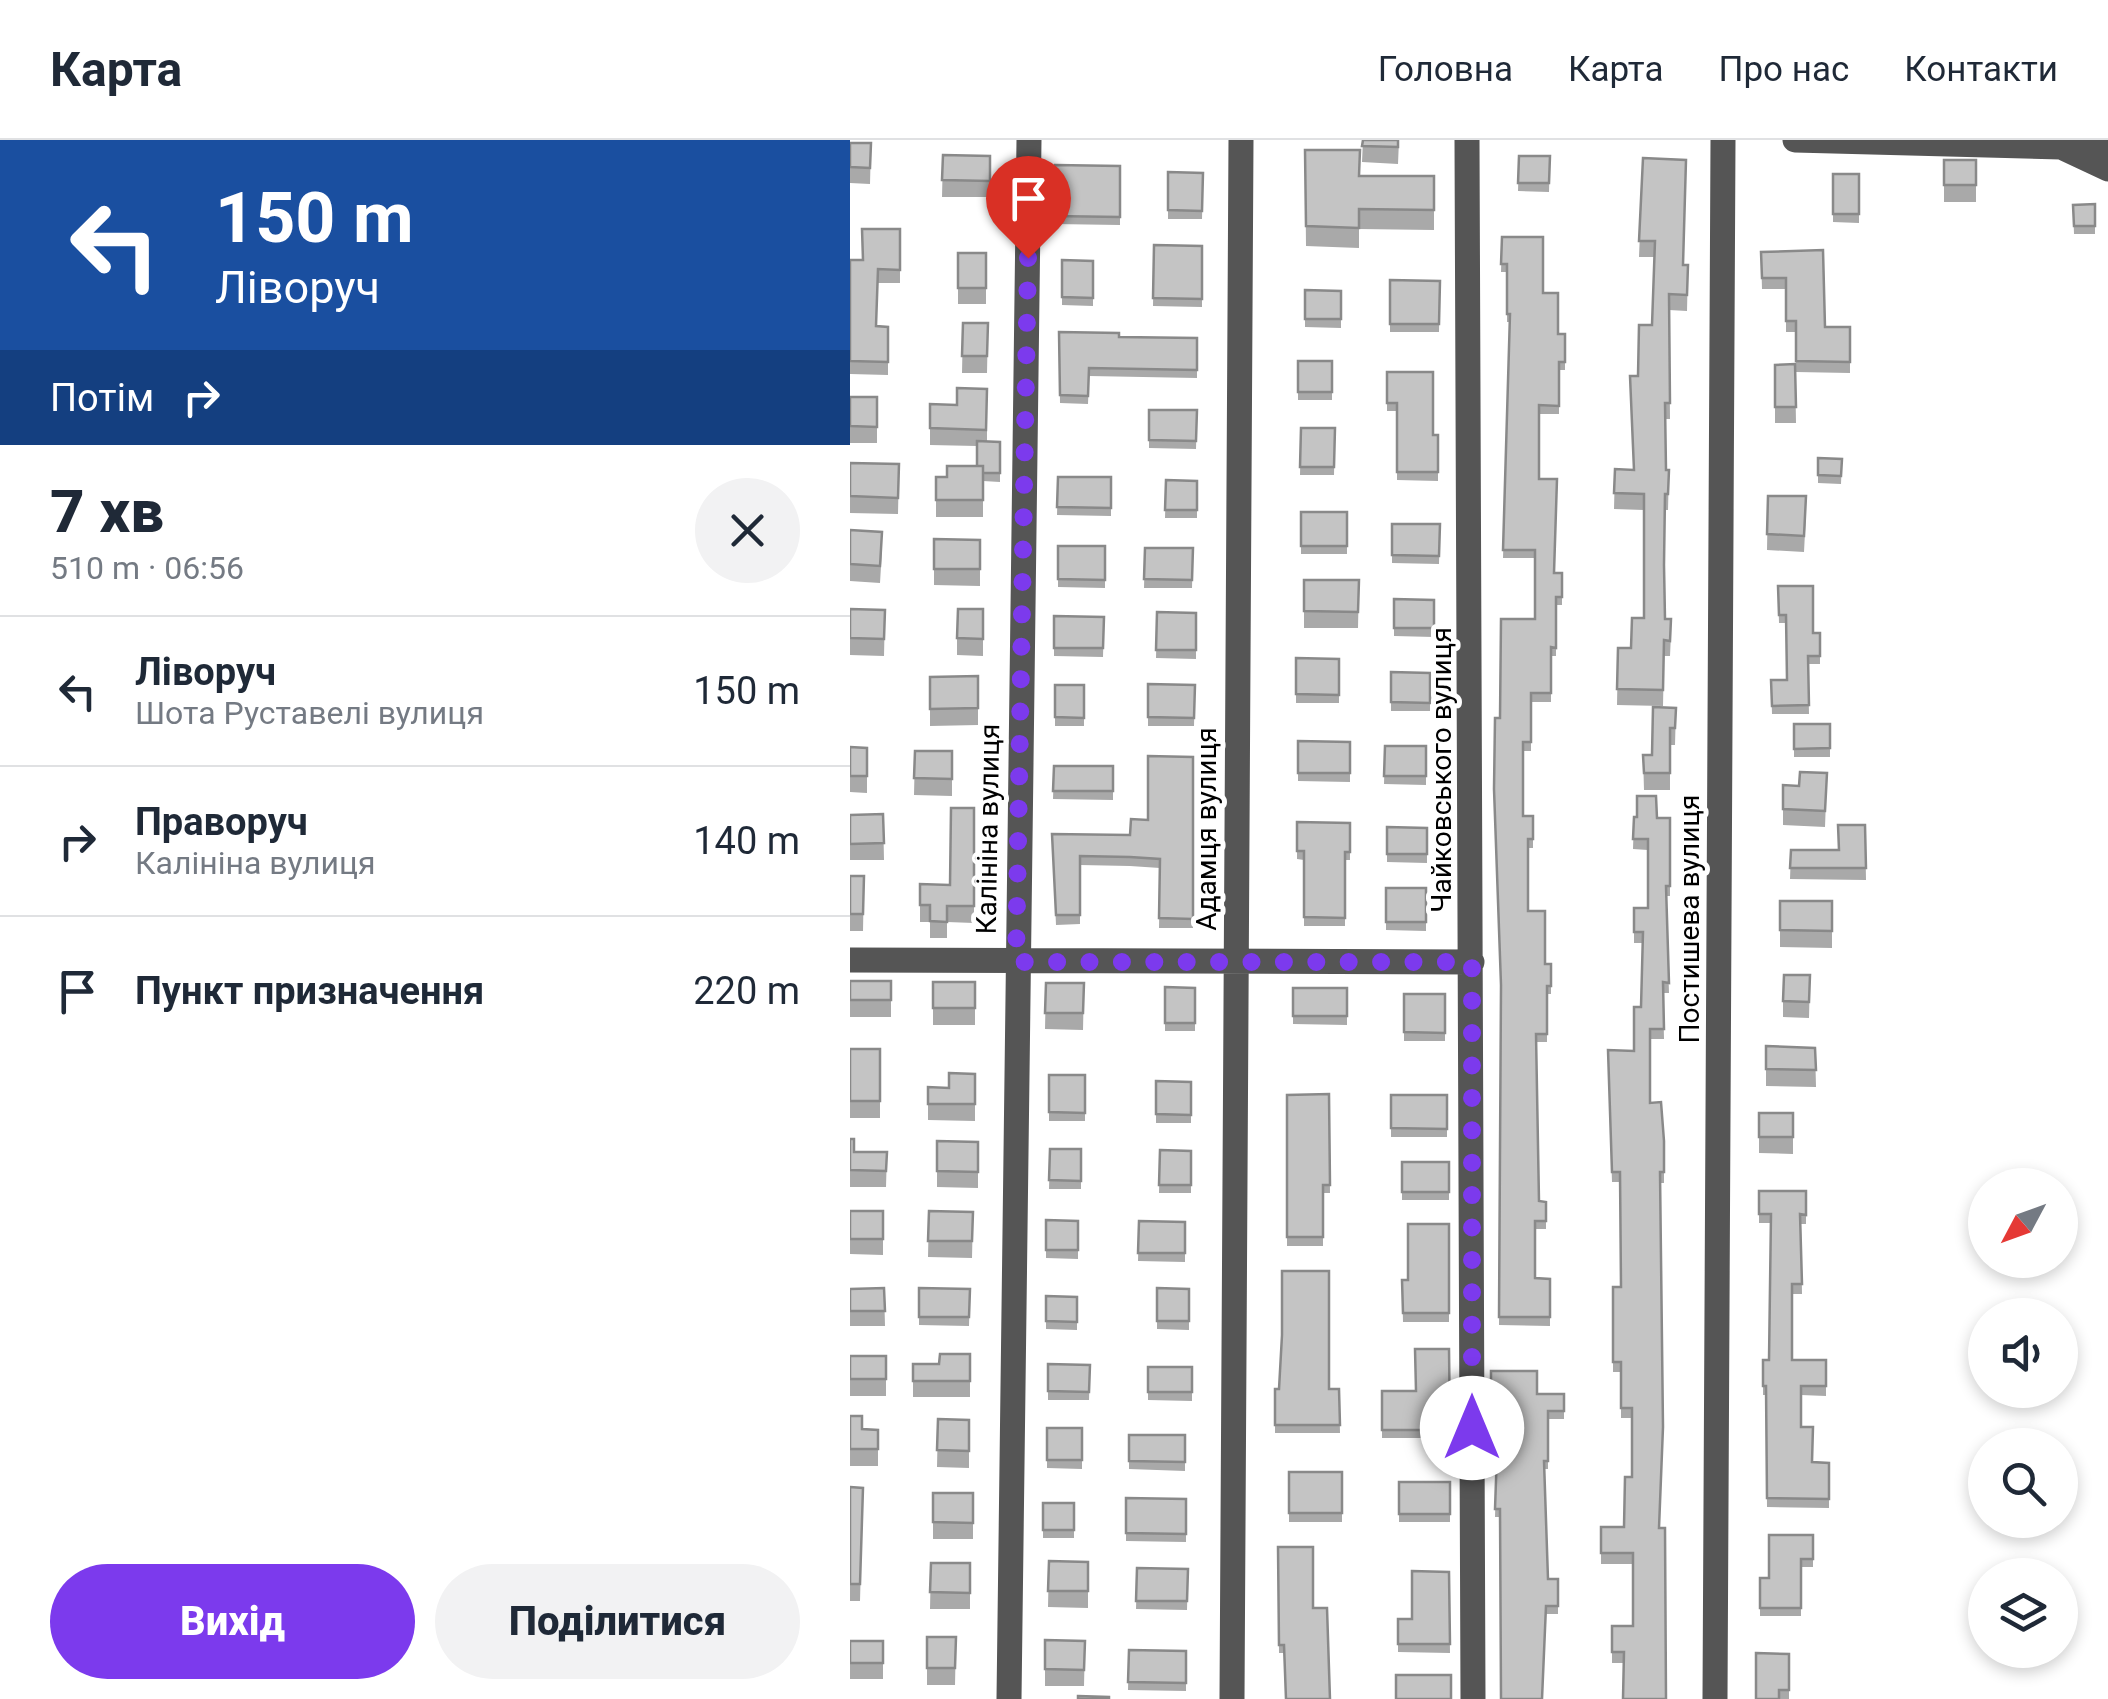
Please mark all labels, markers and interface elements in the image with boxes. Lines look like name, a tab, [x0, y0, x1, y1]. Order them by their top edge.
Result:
text: Карта	[50, 41, 182, 98]
text: Головна	[1378, 49, 1513, 90]
text: Карта	[1568, 49, 1663, 90]
text: Про нас	[1718, 49, 1849, 90]
text: Контакти	[1904, 49, 2058, 90]
pin	[986, 156, 1071, 259]
icon: arrive	[1001, 171, 1056, 226]
text: 150 m	[215, 177, 414, 259]
icon: left	[50, 180, 180, 310]
text: Ліворуч	[215, 261, 380, 314]
icon: right	[174, 370, 229, 425]
text: Потім	[50, 376, 154, 420]
text: 7 хв	[50, 476, 164, 547]
button: close	[695, 478, 800, 583]
text: 510 m · 06:56	[50, 549, 244, 587]
street label: Чайковського вулиця	[1425, 627, 1458, 913]
text: Ліворуч	[135, 650, 276, 694]
icon: left	[50, 664, 105, 719]
text: 150 m	[693, 669, 800, 713]
text: Шота Руставелі вулиця	[135, 694, 484, 732]
street label: Калініна вулиця	[970, 723, 1006, 935]
street label: Адамця вулиця	[1190, 727, 1223, 931]
street label: Постишева вулиця	[1673, 795, 1706, 1043]
text: Праворуч	[135, 800, 308, 844]
icon: right	[50, 814, 105, 869]
text: 140 m	[693, 819, 800, 863]
text: Калініна вулиця	[135, 844, 376, 882]
icon: arrive	[50, 964, 105, 1019]
text: Пункт призначення	[135, 969, 484, 1013]
text: 220 m	[693, 969, 800, 1013]
north arrow	[1968, 1168, 2078, 1278]
map controls	[1968, 1168, 2078, 1668]
button: sound	[1968, 1298, 2078, 1408]
position arrow	[1420, 1376, 1524, 1480]
button: search	[1968, 1428, 2078, 1538]
button: layers	[1968, 1558, 2078, 1668]
button: Вихід	[50, 1564, 415, 1679]
button: Поділитися	[435, 1564, 800, 1679]

